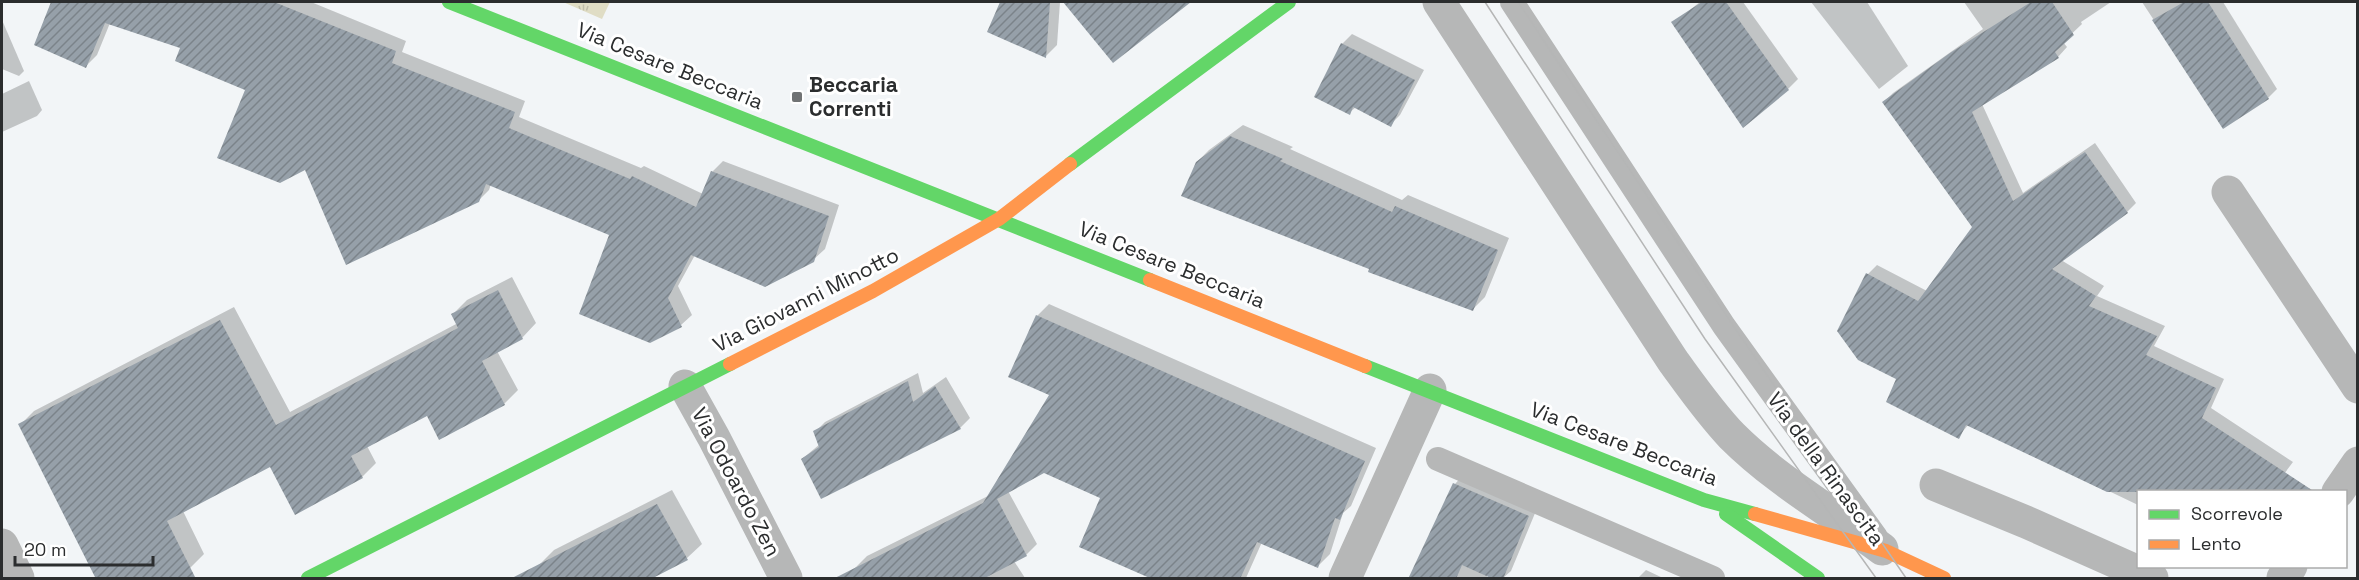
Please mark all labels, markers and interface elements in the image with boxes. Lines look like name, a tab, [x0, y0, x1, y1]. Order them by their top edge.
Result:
street label: Via Cesare Beccaria	[573, 16, 767, 115]
place label: Beccaria Correnti	[809, 71, 898, 122]
marker: Beccaria Correnti	[790, 90, 804, 104]
street label: Via Cesare Beccaria	[1075, 215, 1269, 314]
street label: Via Giovanni Minotto	[708, 241, 903, 358]
street label: Via della Rinascita	[1762, 387, 1891, 551]
street label: Via Cesare Beccaria	[1527, 395, 1722, 492]
street label: Via Odoardo Zen	[686, 403, 787, 561]
legend	[2137, 490, 2347, 568]
text: Scorrevole	[2191, 502, 2283, 525]
scale bar	[15, 529, 153, 567]
text: Lento	[2191, 532, 2241, 555]
text: 20 m	[24, 538, 67, 561]

